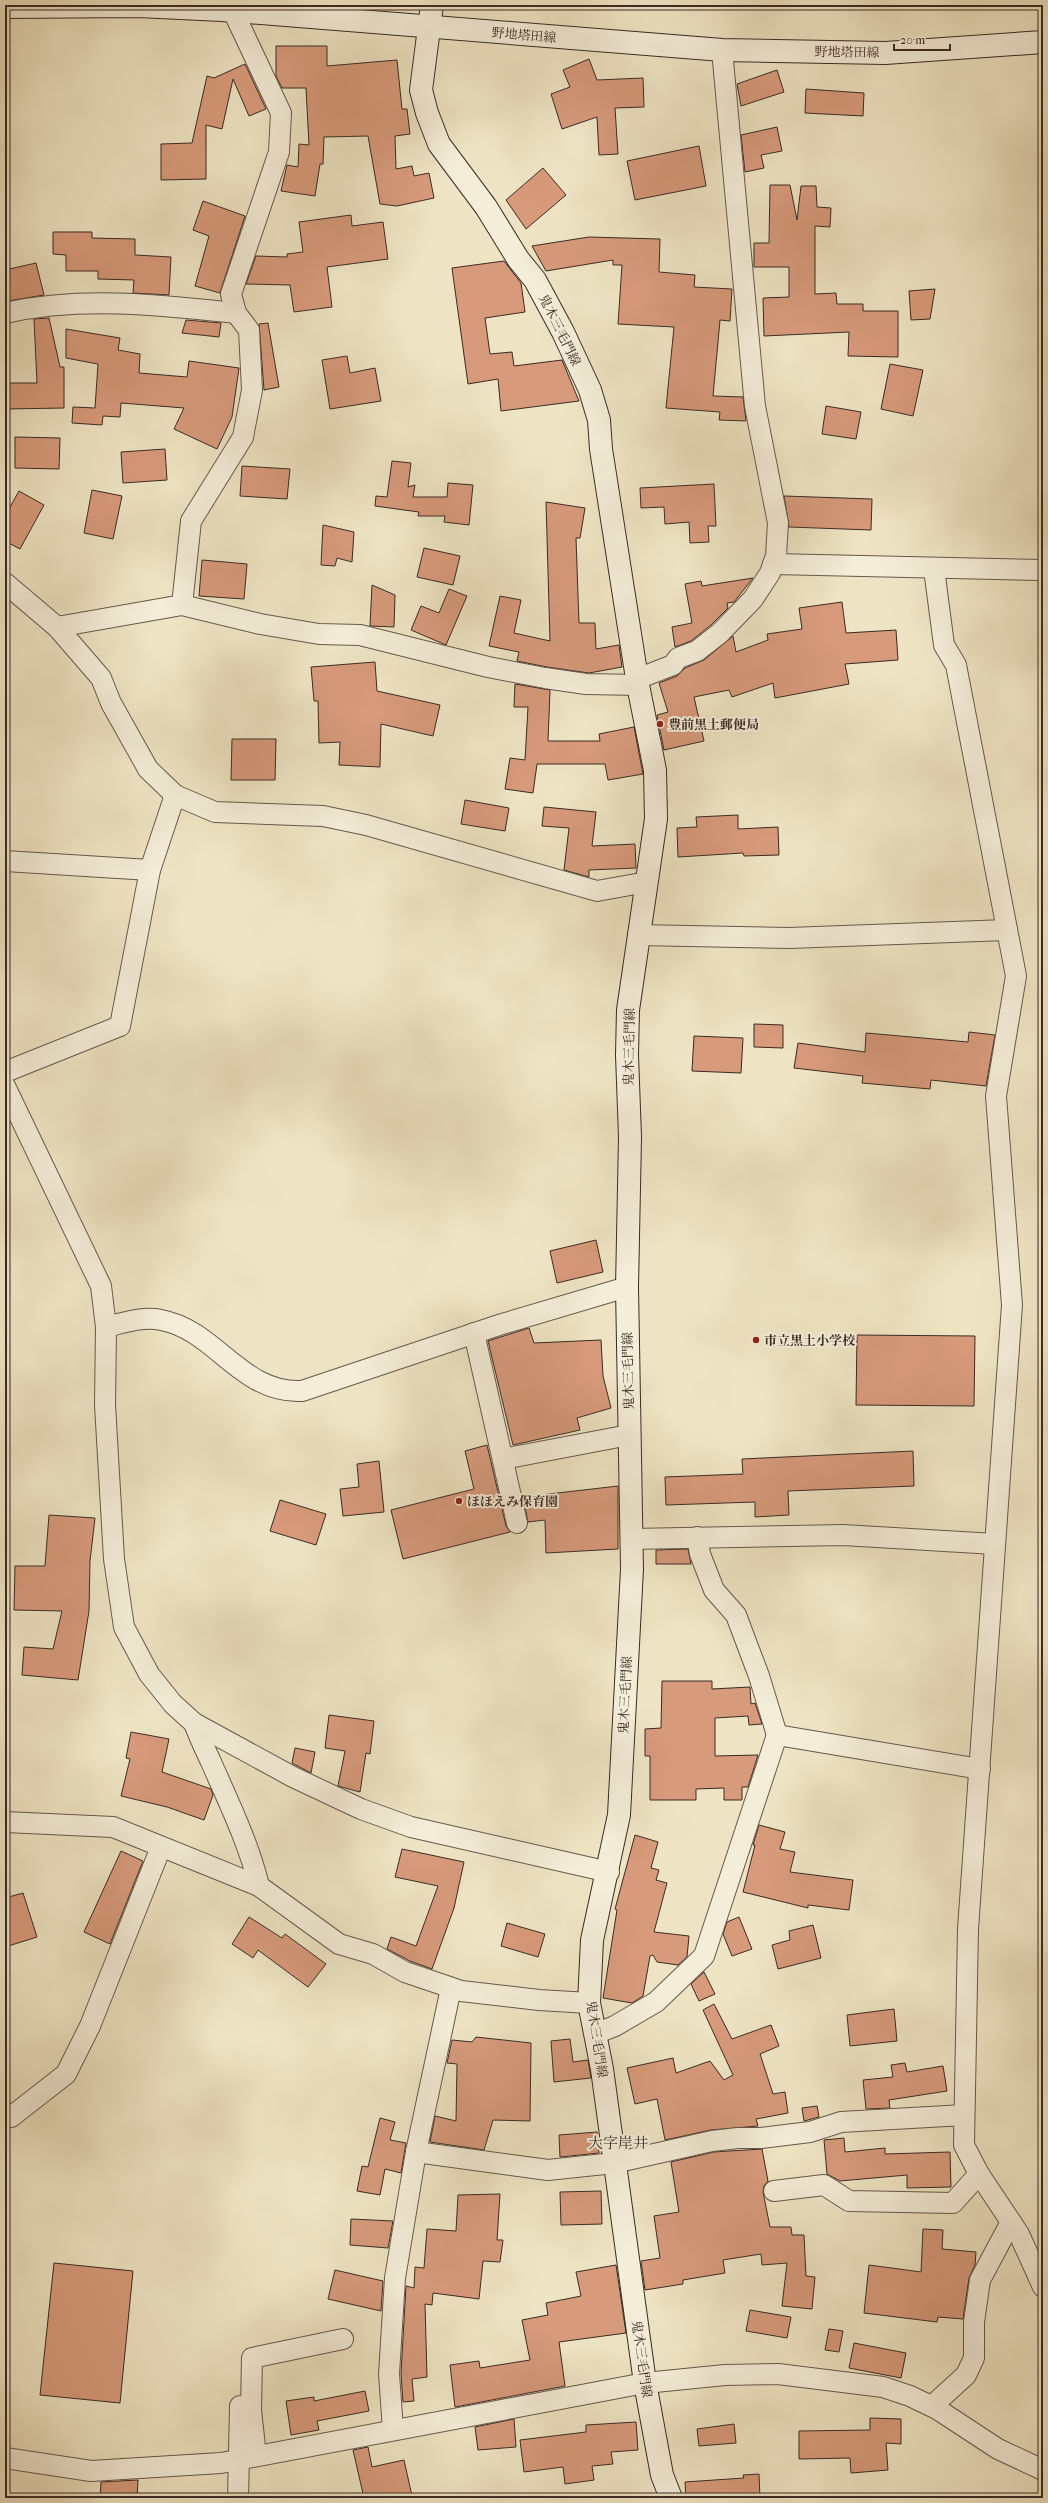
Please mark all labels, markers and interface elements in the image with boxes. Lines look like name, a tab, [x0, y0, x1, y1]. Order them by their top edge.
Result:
street label: 野地塔田線	[491, 25, 557, 45]
scale bar	[894, 26, 950, 52]
text: 20 m	[900, 33, 925, 47]
street label: 野地塔田線	[814, 44, 880, 60]
street label: 鬼木三毛門線	[536, 292, 584, 368]
place label: 豊前黒土郵便局	[668, 717, 759, 732]
marker: 豊前黒土郵便局	[655, 719, 665, 729]
street label: 鬼木三毛門線	[621, 1008, 637, 1086]
street label: 鬼木三毛門線	[620, 1332, 636, 1410]
place label: 市立黒土小学校	[764, 1333, 856, 1348]
marker: 市立黒土小学校	[751, 1335, 761, 1345]
place label: ほほえみ保育園	[467, 1494, 558, 1509]
marker: ほほえみ保育園	[454, 1496, 464, 1506]
street label: 鬼木三毛門線	[615, 1656, 635, 1734]
street label: 鬼木三毛門線	[583, 1999, 611, 2079]
district label: 大字岸井	[588, 2134, 648, 2152]
street label: 鬼木三毛門線	[629, 2319, 655, 2399]

